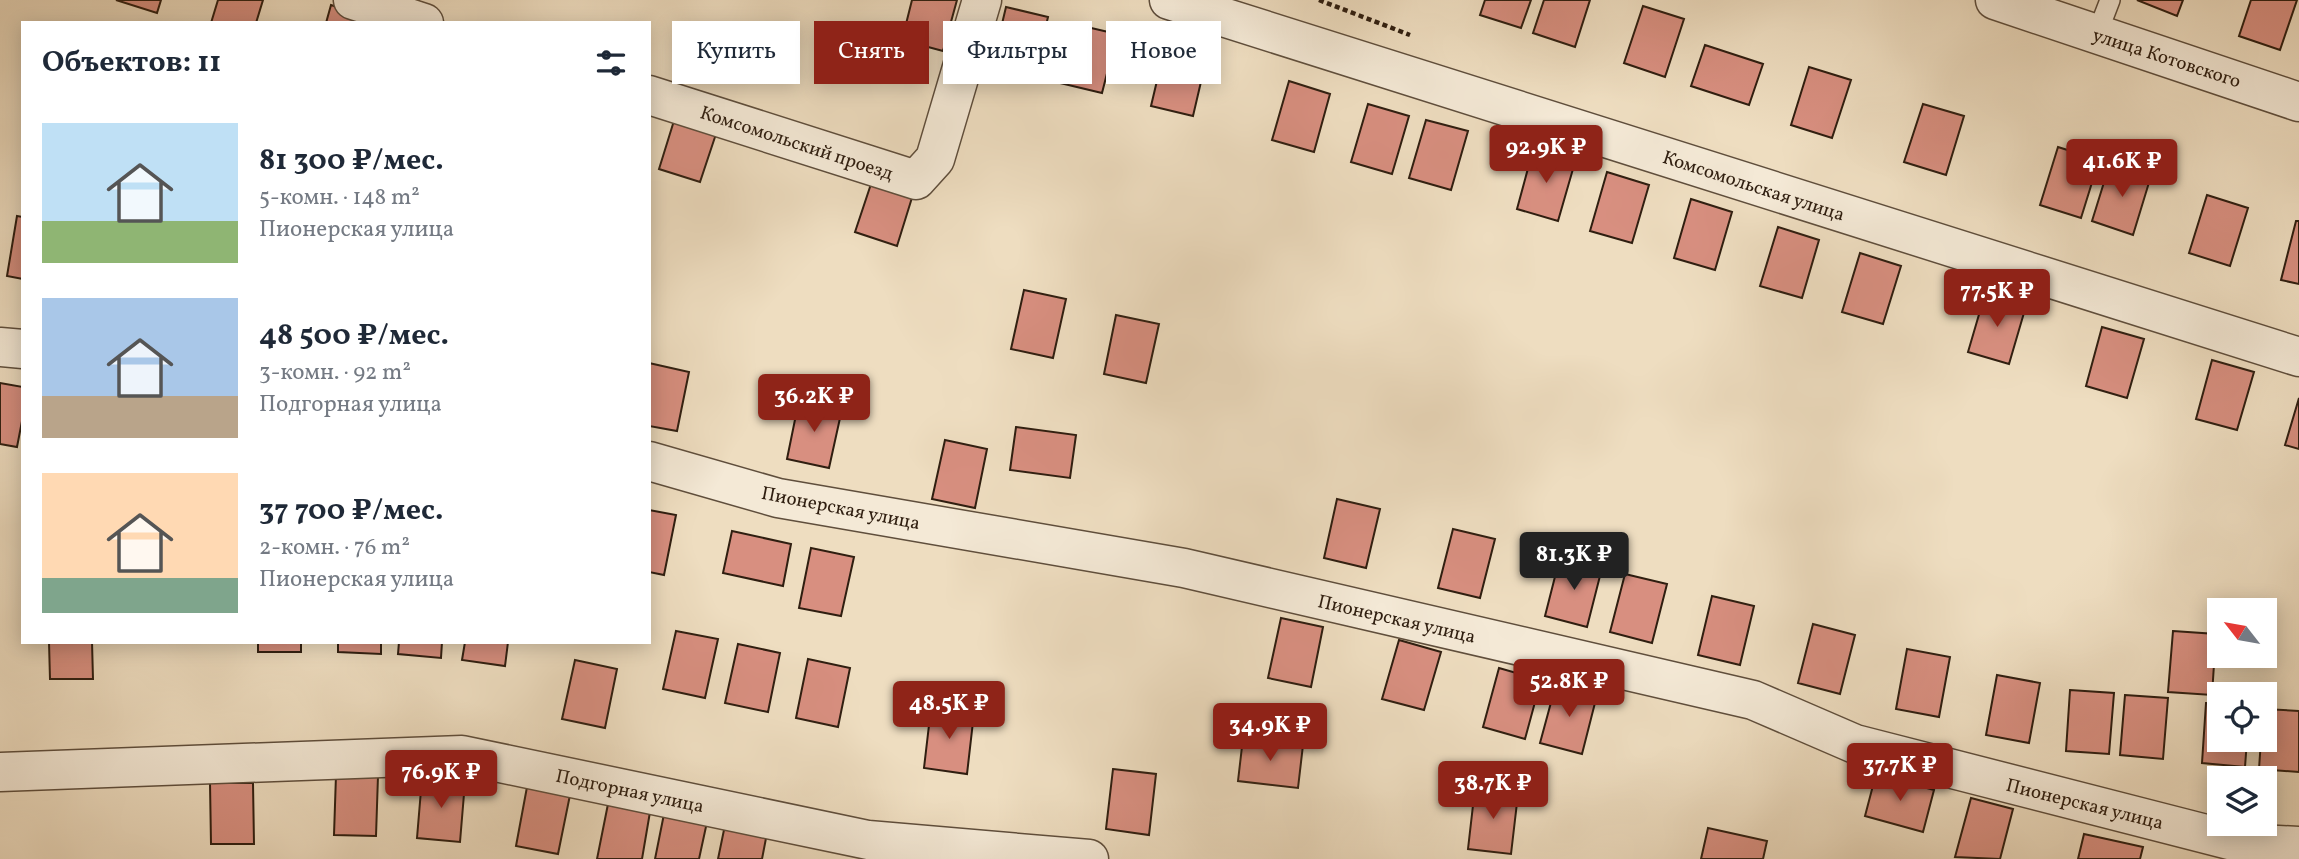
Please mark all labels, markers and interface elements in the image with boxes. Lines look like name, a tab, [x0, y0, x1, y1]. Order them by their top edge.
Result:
chip: Купить	[672, 21, 800, 84]
chip: Снять	[814, 21, 929, 84]
chip: Фильтры	[943, 21, 1092, 84]
chip: Новое	[1106, 21, 1221, 84]
street label: улица Котовского	[2089, 23, 2244, 95]
text: Объектов: 11	[42, 42, 221, 84]
icon: filters	[592, 44, 630, 82]
street label: Комсомольский проезд	[697, 100, 896, 187]
pin: 92.9K ₽	[1481, 125, 1611, 185]
text: 92.9K ₽	[1506, 132, 1586, 164]
text: 81 300 ₽/мес.	[259, 140, 444, 182]
pin: 41.6K ₽	[2057, 140, 2187, 199]
street label: Комсомольская улица	[1659, 145, 1848, 229]
text: 41.6K ₽	[2082, 146, 2162, 178]
icon: home	[98, 151, 182, 235]
text: 5-комн. · 148 m²	[259, 182, 420, 214]
text: Пионерская улица	[259, 214, 454, 246]
pin: 77.5K ₽	[1932, 270, 2062, 329]
text: 77.5K ₽	[1960, 276, 2034, 308]
text: 48 500 ₽/мес.	[259, 315, 449, 357]
icon: home	[98, 326, 182, 410]
text: 3-комн. · 92 m²	[259, 357, 411, 389]
pin: 36.2K ₽	[749, 374, 879, 434]
text: 36.2K ₽	[774, 381, 854, 413]
text: Подгорная улица	[259, 389, 442, 421]
street label: Пионерская улица	[759, 481, 922, 537]
text: 37 700 ₽/мес.	[259, 490, 444, 532]
icon: home	[98, 501, 182, 585]
text: 2-комн. · 76 m²	[259, 532, 410, 564]
pin: 81.3K ₽	[1509, 532, 1639, 592]
text: 81.3K ₽	[1536, 539, 1612, 571]
text: Пионерская улица	[259, 564, 454, 596]
street label: Пионерская улица	[1315, 589, 1478, 651]
north arrow	[2207, 598, 2277, 668]
map controls	[2207, 598, 2277, 836]
pin: 52.8K ₽	[1504, 660, 1634, 719]
text: 52.8K ₽	[1529, 666, 1609, 698]
pin: 48.5K ₽	[884, 682, 1014, 741]
button: locate	[2207, 682, 2277, 752]
text: 48.5K ₽	[909, 688, 989, 720]
pin: 34.9K ₽	[1205, 704, 1335, 763]
text: 34.9K ₽	[1229, 710, 1311, 742]
pin: 37.7K ₽	[1835, 744, 1965, 803]
pin: 76.9K ₽	[376, 750, 506, 810]
text: 37.7K ₽	[1863, 750, 1937, 782]
text: 76.9K ₽	[401, 757, 481, 789]
pin: 38.7K ₽	[1428, 762, 1558, 821]
street label: Подгорная улица	[553, 764, 706, 820]
button: layers	[2207, 766, 2277, 836]
text: 38.7K ₽	[1454, 768, 1532, 800]
street label: Пионерская улица	[2003, 773, 2166, 837]

